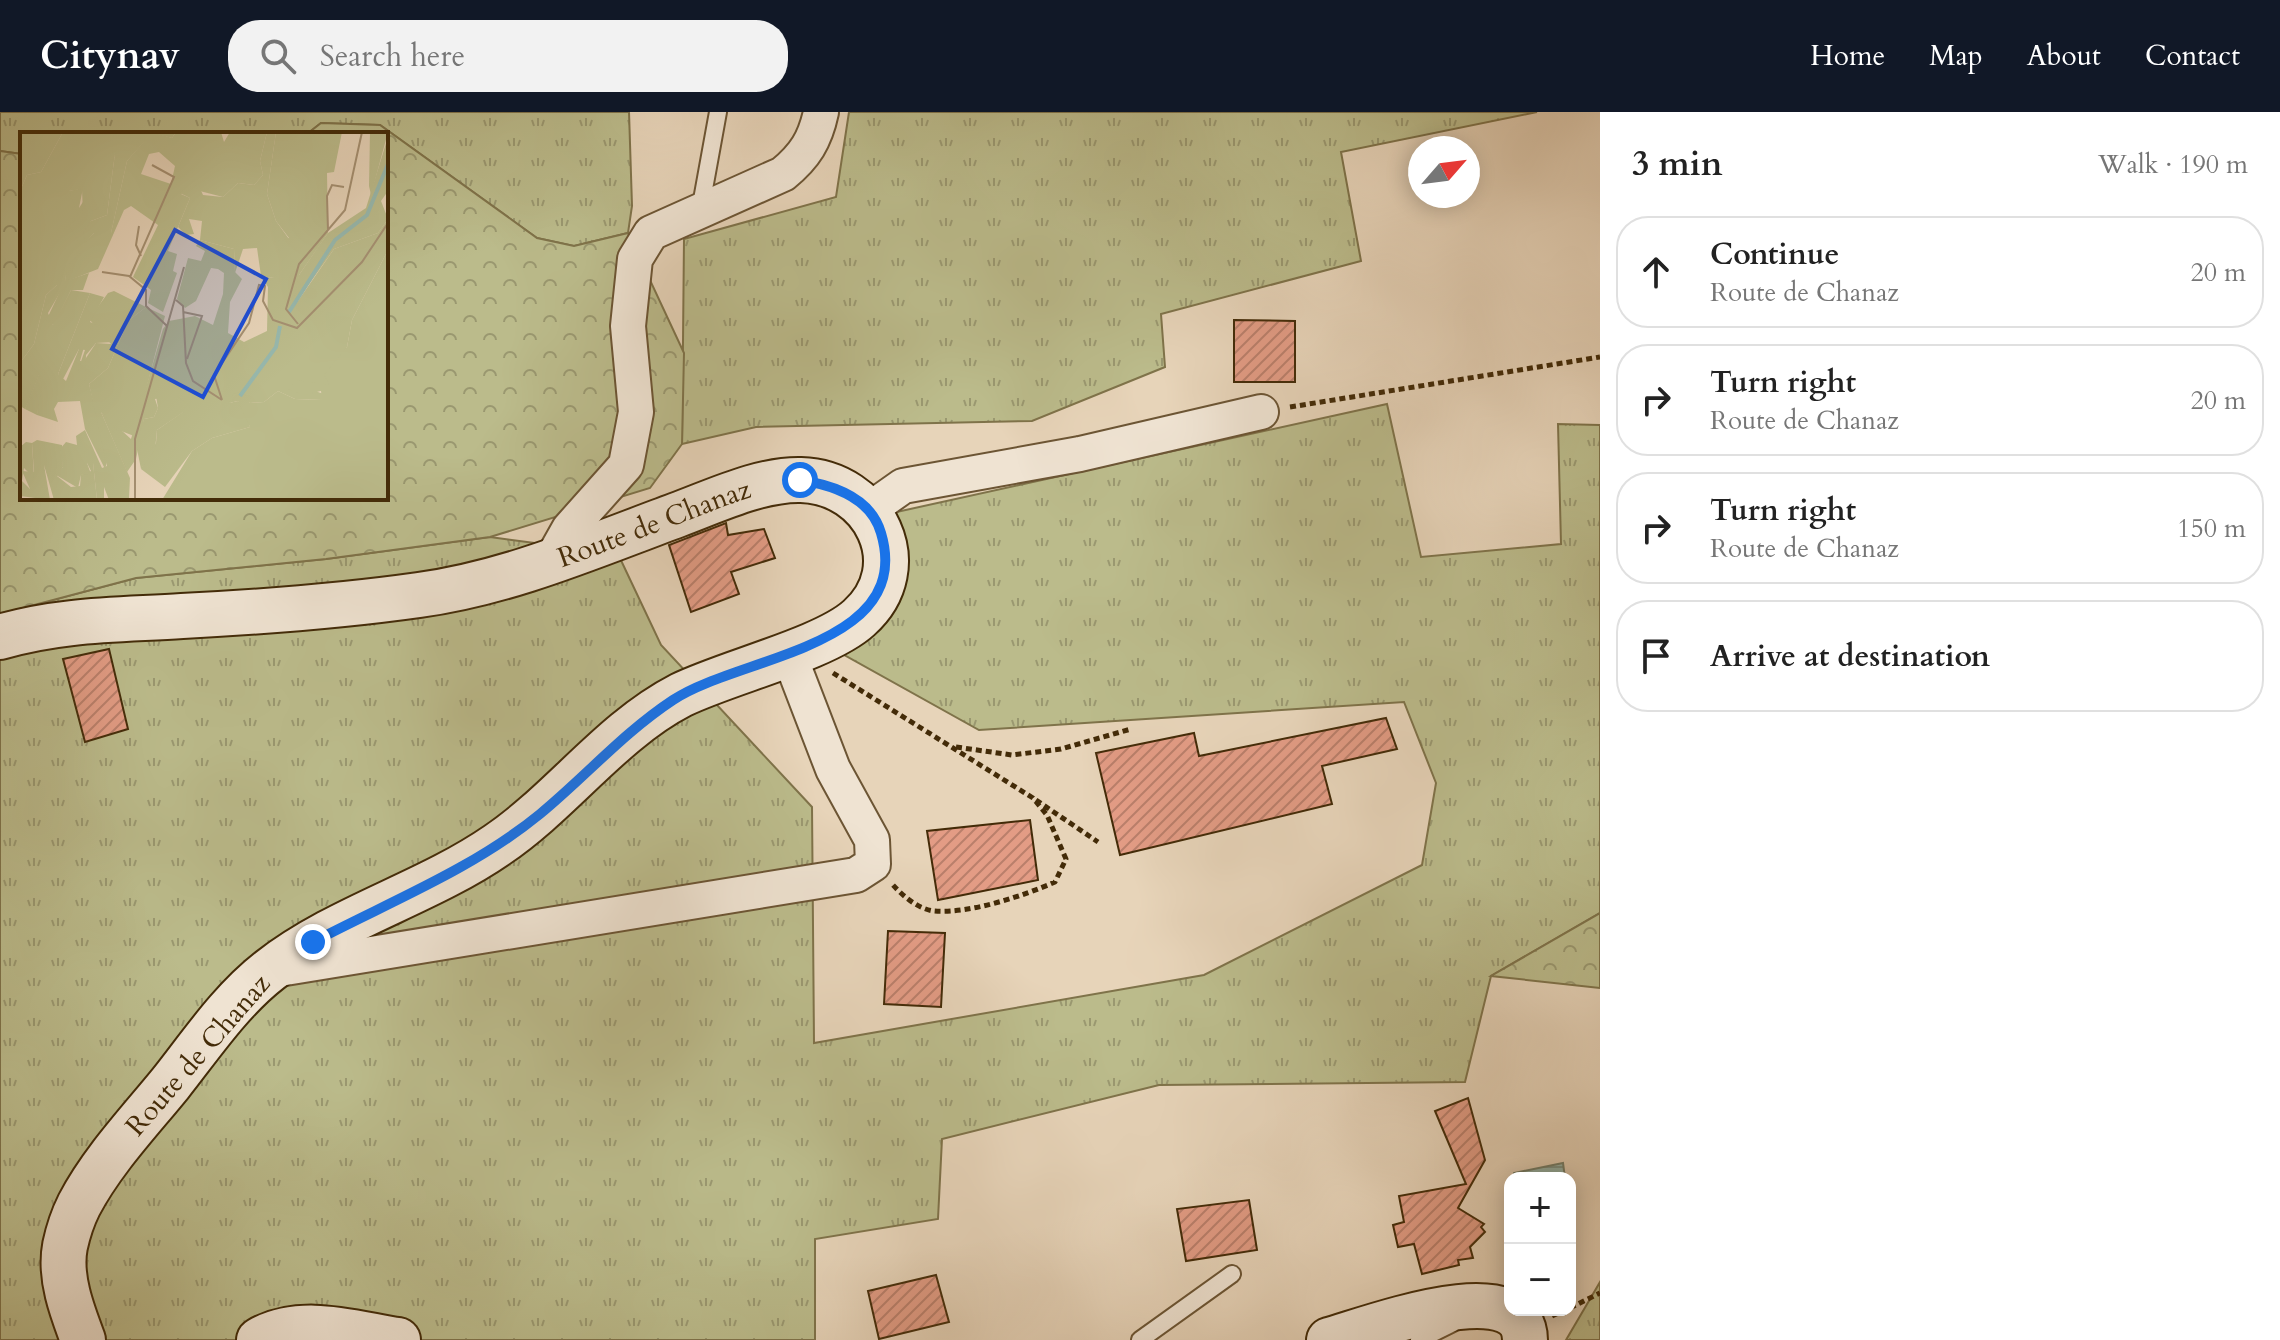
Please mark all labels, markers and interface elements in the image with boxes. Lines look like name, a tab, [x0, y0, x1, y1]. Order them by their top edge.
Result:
search box	[228, 20, 788, 92]
text: Citynav	[40, 30, 180, 82]
icon: search	[256, 34, 300, 78]
text: Search here	[320, 36, 465, 77]
text: Home	[1810, 37, 1885, 75]
text: Map	[1929, 37, 1983, 75]
text: About	[2027, 37, 2101, 75]
text: Contact	[2145, 37, 2240, 75]
inset map	[20, 132, 388, 500]
north arrow	[1408, 136, 1480, 208]
text: 3 min	[1632, 141, 1723, 187]
text: Walk · 190 m	[2098, 147, 2248, 182]
text: Continue	[1710, 234, 1839, 275]
icon: ahead	[1634, 250, 1678, 294]
text: 20 m	[2190, 255, 2246, 290]
text: Route de Chanaz	[1710, 275, 1899, 310]
text: Turn right	[1710, 362, 1856, 403]
icon: right	[1634, 378, 1678, 422]
text: 20 m	[2190, 383, 2246, 418]
text: Route de Chanaz	[1710, 403, 1899, 438]
route start	[782, 462, 818, 498]
street label: Route de Chanaz	[552, 470, 756, 577]
text: Turn right	[1710, 490, 1856, 531]
icon: right	[1634, 506, 1678, 550]
text: 150 m	[2177, 511, 2246, 546]
text: Route de Chanaz	[1710, 531, 1899, 566]
icon: arrive	[1634, 634, 1678, 678]
text: Arrive at destination	[1710, 636, 1990, 677]
route end	[295, 924, 331, 960]
street label: Route de Chanaz	[117, 965, 279, 1144]
map controls	[1504, 1172, 1576, 1316]
button: +	[1504, 1172, 1576, 1244]
button: −	[1504, 1244, 1576, 1316]

